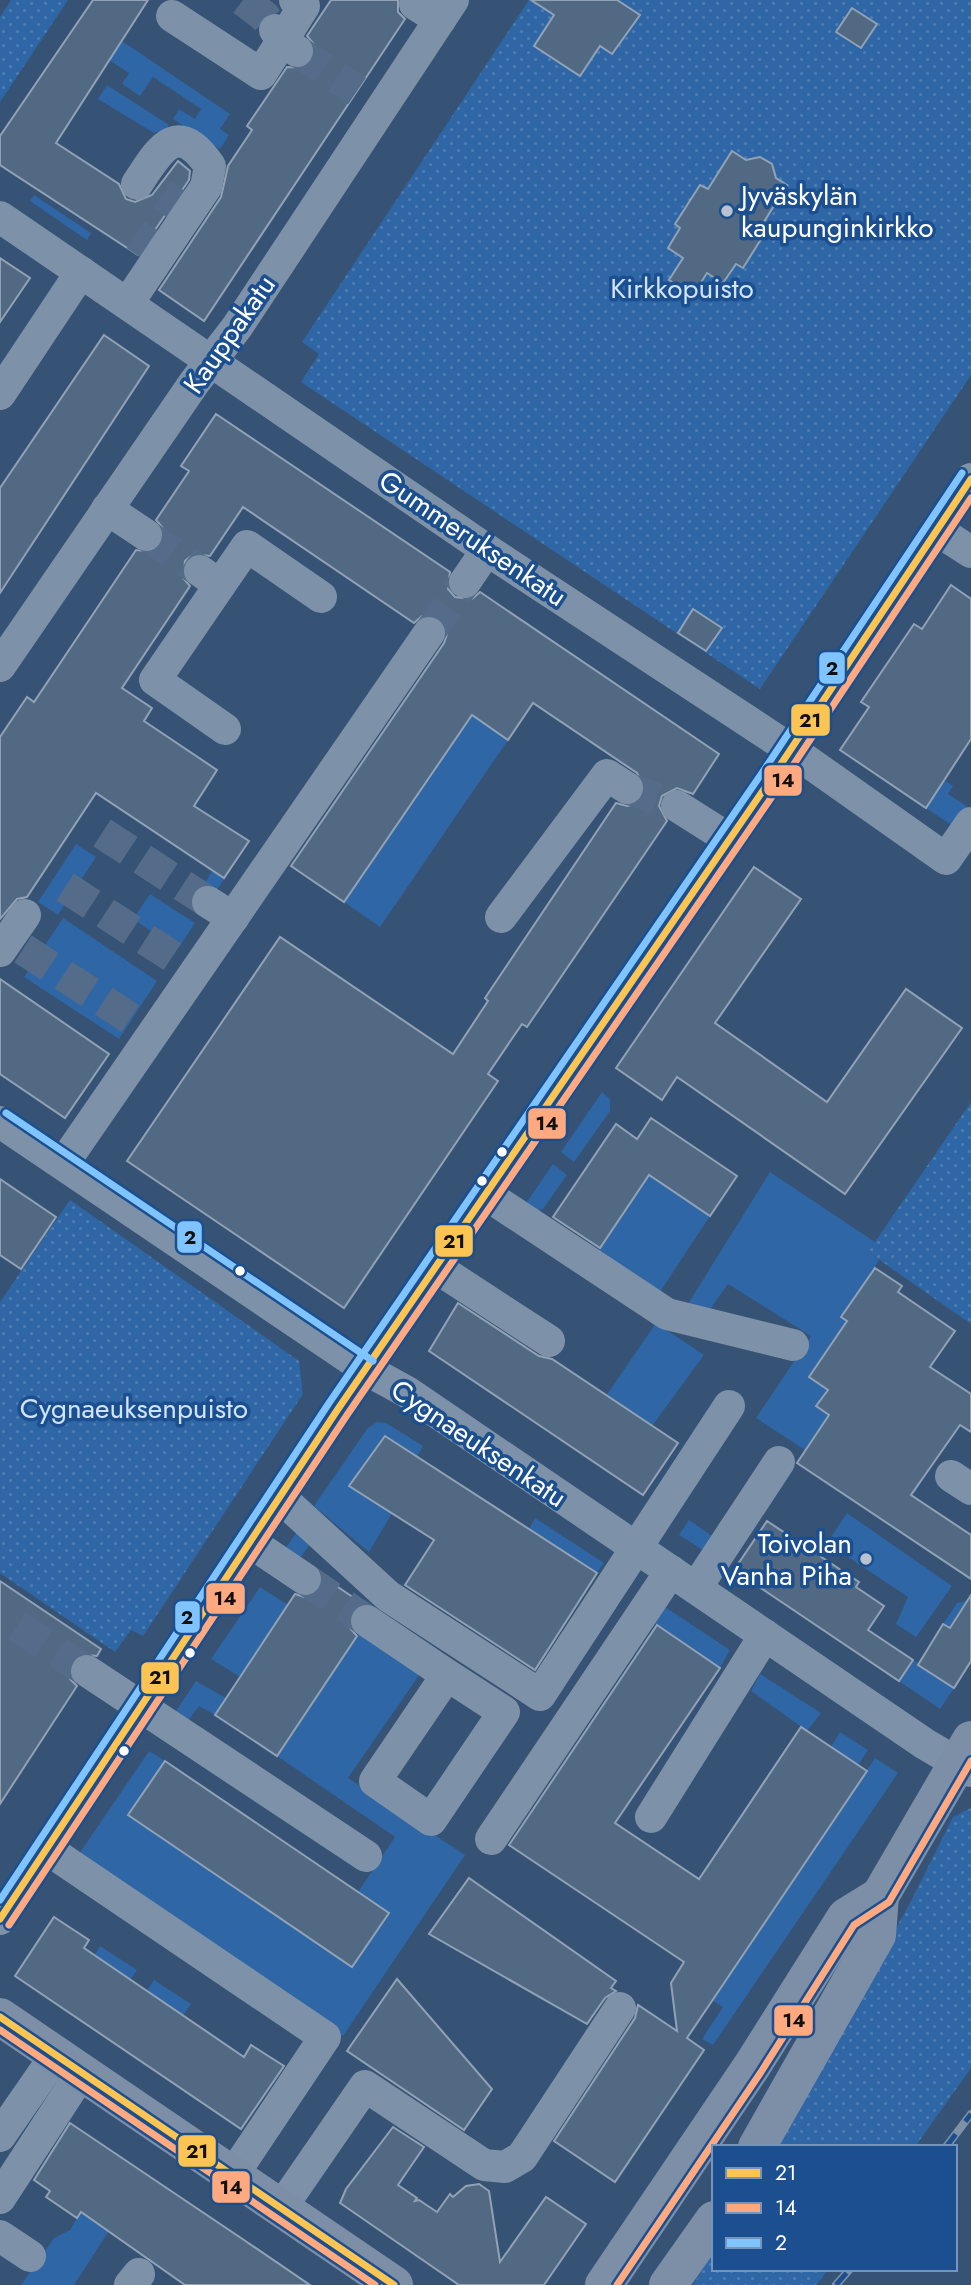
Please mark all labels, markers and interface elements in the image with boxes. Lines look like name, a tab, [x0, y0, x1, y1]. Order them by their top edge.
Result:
place label: Jyväskylän kaupunginkirkko	[737, 175, 934, 248]
marker: Jyväskylän kaupunginkirkko	[719, 203, 735, 219]
street label: Kauppakatu	[173, 267, 285, 402]
park label: Kirkkopuisto	[610, 268, 754, 309]
street label: Gummeruksenkatu	[371, 460, 575, 617]
line badge: 2	[818, 651, 846, 685]
text: 2	[826, 655, 838, 682]
line badge: 21	[790, 703, 831, 737]
text: 21	[799, 707, 821, 734]
line badge: 14	[763, 764, 803, 797]
text: 14	[772, 767, 794, 794]
line badge: 14	[527, 1107, 567, 1140]
text: 14	[536, 1110, 558, 1137]
unlabelled marker	[495, 1145, 509, 1159]
unlabelled marker	[475, 1174, 489, 1188]
line badge: 2	[176, 1220, 203, 1254]
text: 2	[184, 1224, 196, 1251]
line badge: 21	[434, 1224, 474, 1258]
text: 21	[443, 1228, 465, 1255]
unlabelled marker	[233, 1264, 247, 1278]
street label: Cygnaeuksenkatu	[383, 1369, 575, 1518]
park label: Cygnaeuksenpuisto	[20, 1388, 248, 1429]
place label: Toivolan Vanha Piha	[721, 1523, 852, 1596]
marker: Toivolan Vanha Piha	[858, 1551, 874, 1567]
line badge: 14	[205, 1582, 246, 1615]
text: 14	[214, 1585, 236, 1612]
line badge: 2	[174, 1600, 201, 1634]
text: 2	[181, 1604, 193, 1631]
unlabelled marker	[183, 1646, 197, 1660]
line badge: 21	[140, 1661, 180, 1695]
text: 21	[149, 1664, 171, 1691]
unlabelled marker	[117, 1744, 131, 1758]
line badge: 14	[773, 2004, 814, 2037]
text: 14	[783, 2007, 805, 2034]
line badge: 21	[177, 2134, 217, 2168]
text: 21	[186, 2138, 208, 2165]
legend	[712, 2145, 957, 2271]
text: 21	[775, 2158, 796, 2188]
line badge: 14	[211, 2170, 251, 2204]
text: 14	[220, 2174, 242, 2201]
text: 14	[775, 2193, 797, 2223]
text: 2	[775, 2228, 787, 2258]

